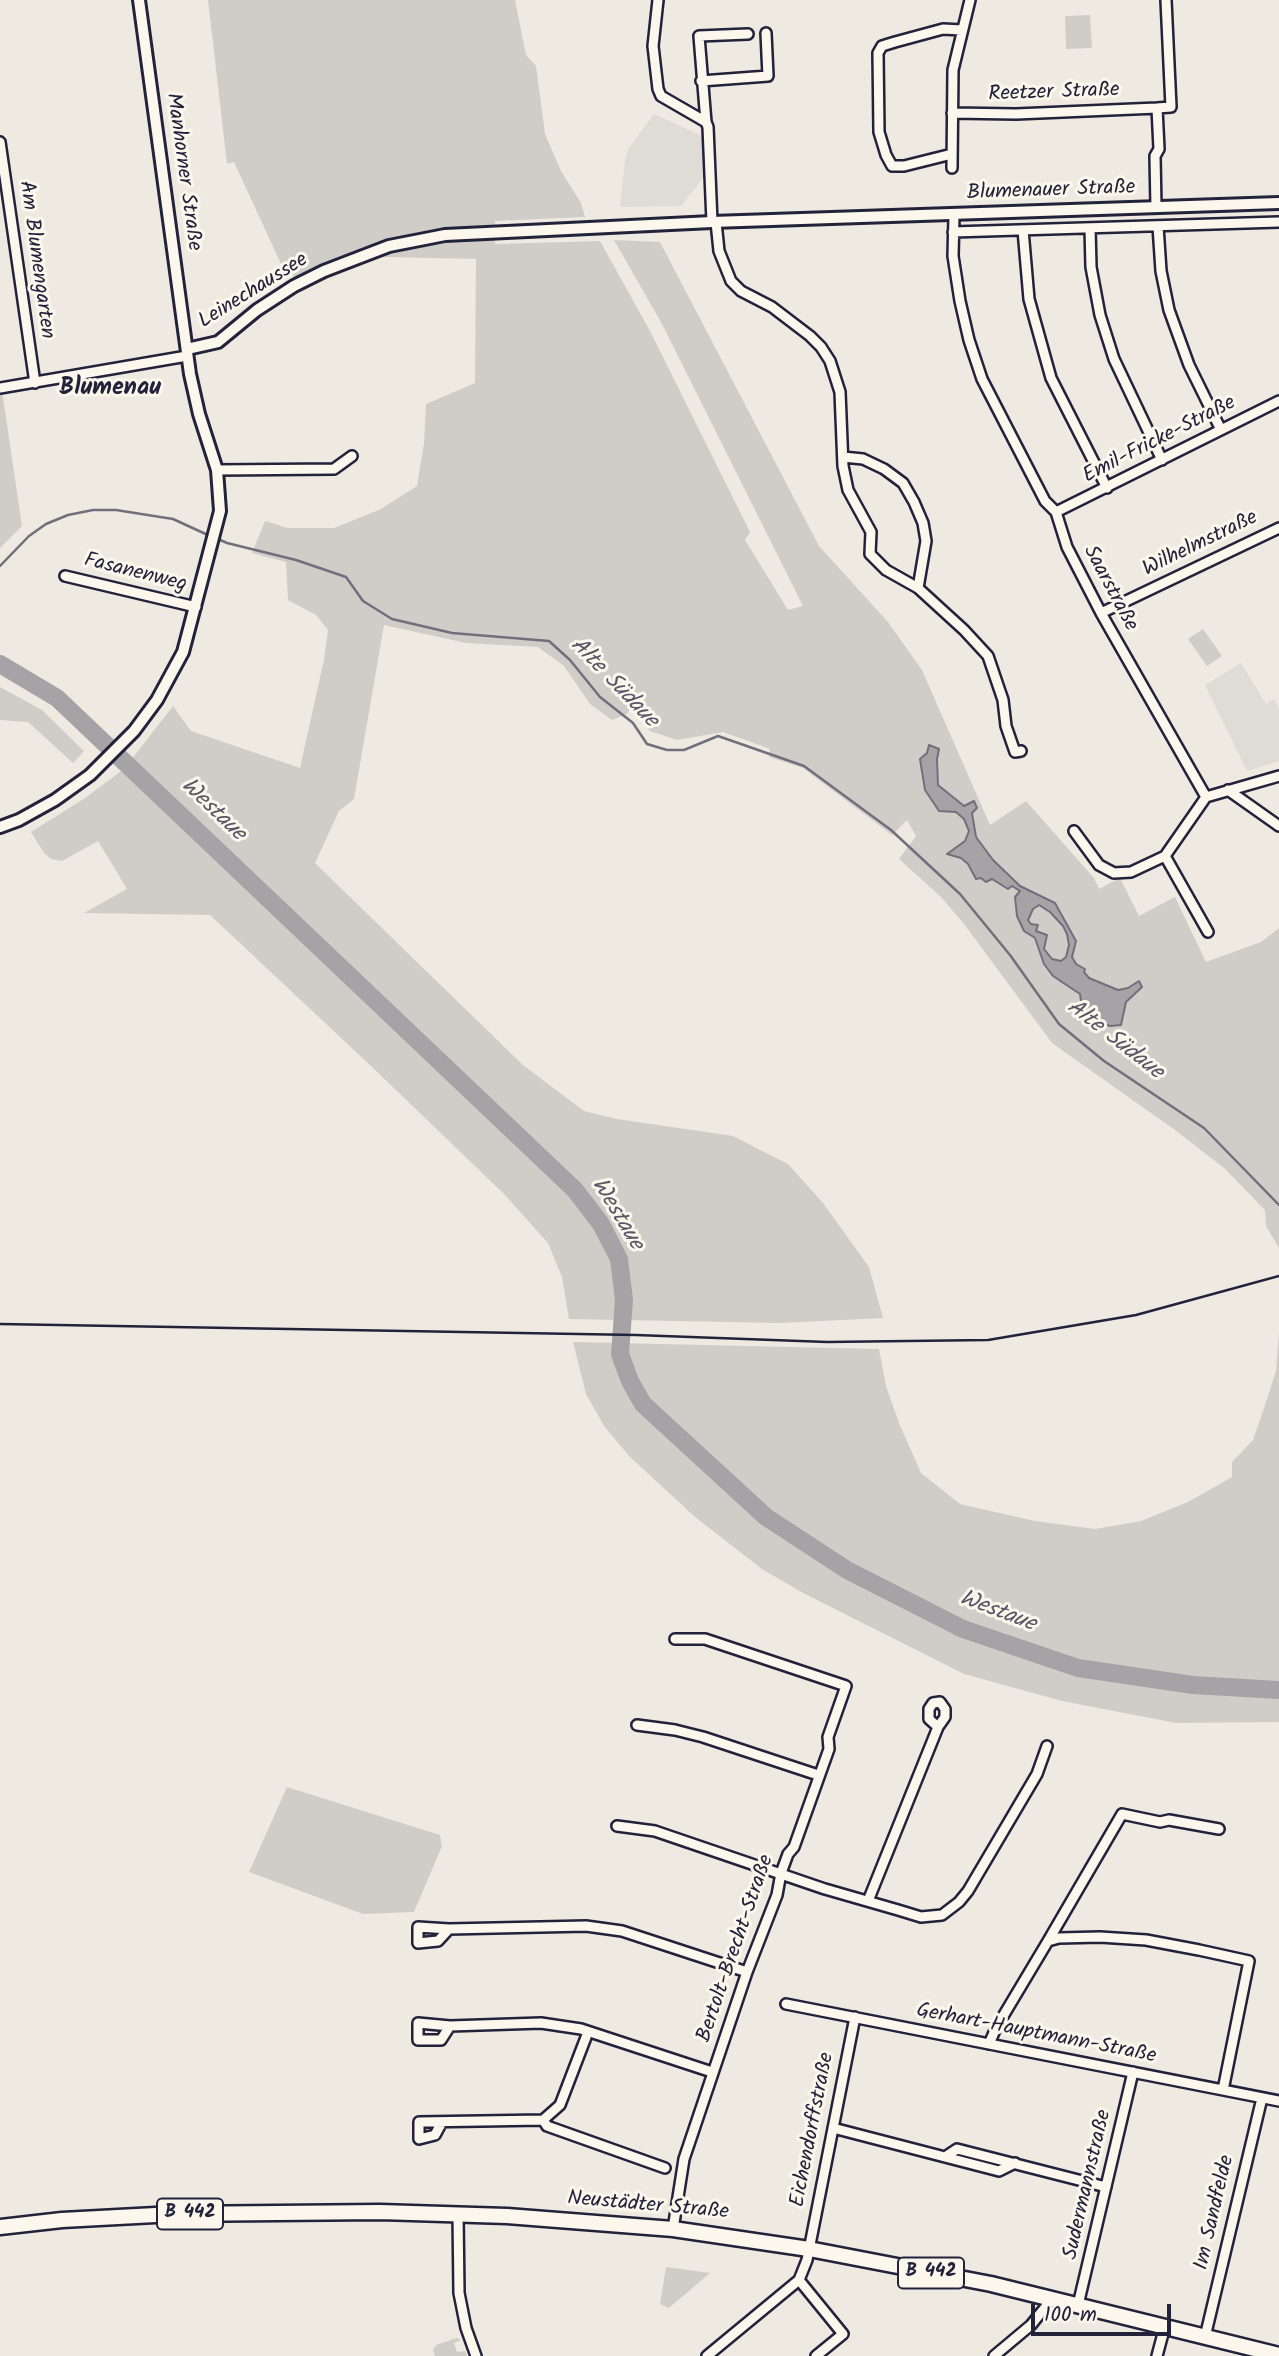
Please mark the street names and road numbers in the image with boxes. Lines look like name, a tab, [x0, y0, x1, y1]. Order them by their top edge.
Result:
street label: Reetzer Straße	[988, 79, 1120, 109]
street label: Manhorner Straße	[158, 91, 206, 253]
street label: Blumenauer Straße	[966, 176, 1136, 208]
street label: Am Blumengarten	[11, 179, 59, 341]
street label: Leinechaussee	[195, 248, 313, 336]
street label: Emil-Fricke-Straße	[1080, 392, 1240, 490]
street label: Wilhelmstraße	[1139, 506, 1263, 584]
street label: Saarstraße	[1076, 542, 1142, 636]
street label: Fasanenweg	[81, 549, 189, 599]
street label: Bertolt-Brecht-Straße	[693, 1852, 781, 2046]
street label: Gerhart-Hauptmann-Straße	[914, 1999, 1158, 2071]
street label: Eichendorffstraße	[787, 2051, 841, 2209]
street label: Sudermannstraße	[1060, 2108, 1118, 2262]
street label: Im Sandfelde	[1191, 2153, 1241, 2273]
street label: Neustädter Straße	[566, 2187, 730, 2227]
road number: B 442	[157, 2198, 223, 2230]
road number: B 442	[898, 2258, 964, 2288]

